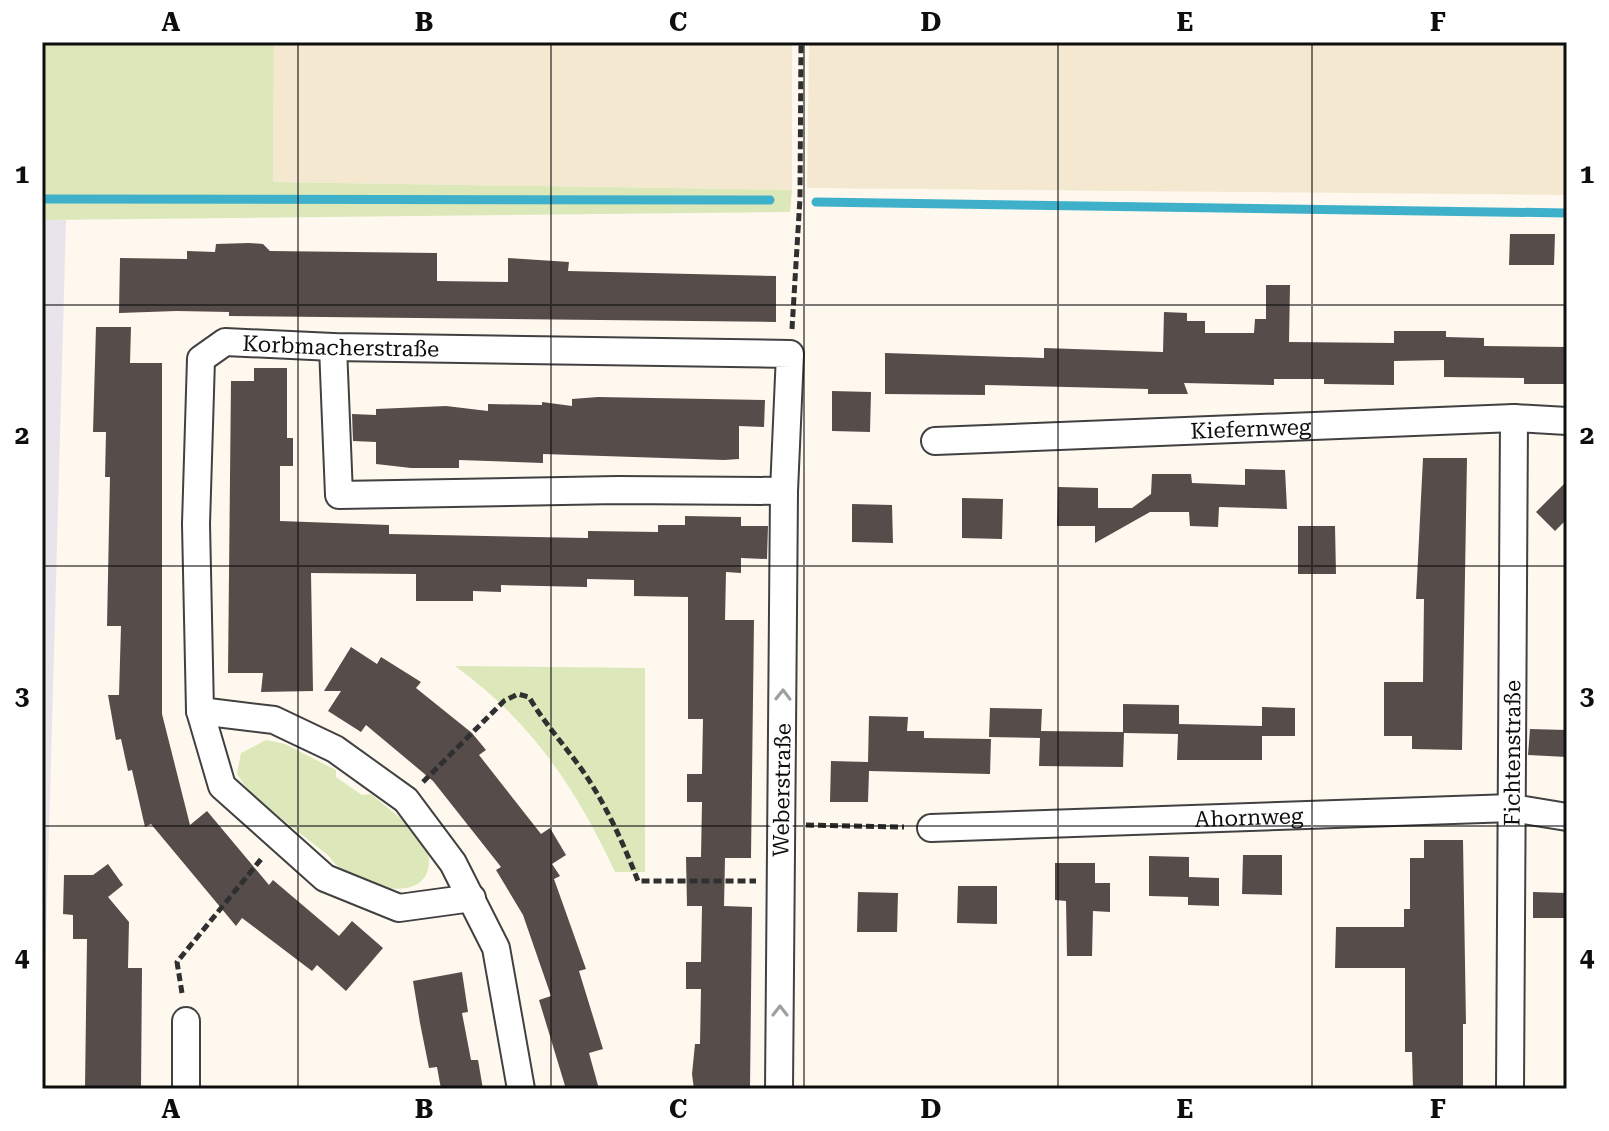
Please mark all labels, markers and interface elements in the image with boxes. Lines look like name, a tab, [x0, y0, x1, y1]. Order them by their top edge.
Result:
text: A	[162, 7, 181, 37]
text: B	[415, 7, 433, 37]
text: C	[669, 7, 687, 37]
text: D	[921, 7, 941, 37]
text: E	[1177, 7, 1193, 37]
text: F	[1430, 7, 1446, 37]
text: 1	[15, 159, 29, 189]
text: 1	[1580, 159, 1594, 189]
street label: Korbmacherstraße	[242, 330, 439, 361]
street label: Kiefernweg	[1190, 414, 1312, 443]
text: 2	[15, 420, 29, 450]
text: 2	[1580, 420, 1594, 450]
street label: Fichtenstraße	[1499, 680, 1525, 826]
text: 3	[15, 681, 29, 711]
text: 3	[1580, 681, 1594, 711]
one-way arrow	[775, 688, 792, 701]
street label: Weberstraße	[768, 723, 796, 857]
street label: Ahornweg	[1194, 803, 1304, 831]
text: 4	[15, 942, 30, 972]
text: 4	[1580, 942, 1595, 972]
one-way arrow	[771, 1004, 789, 1017]
text: A	[162, 1094, 181, 1124]
text: B	[415, 1094, 433, 1124]
text: C	[669, 1094, 687, 1124]
text: D	[921, 1094, 941, 1124]
text: E	[1177, 1094, 1193, 1124]
text: F	[1430, 1094, 1446, 1124]

